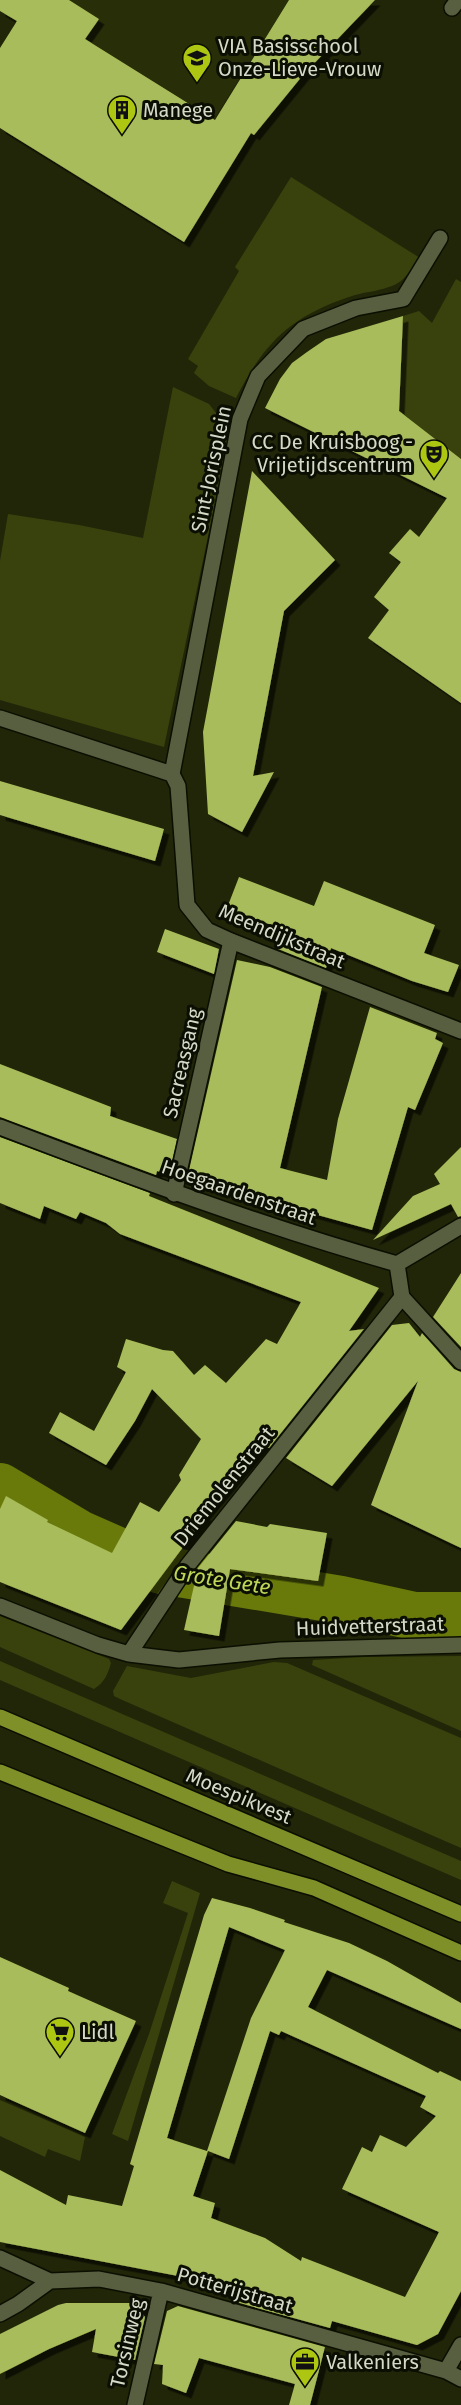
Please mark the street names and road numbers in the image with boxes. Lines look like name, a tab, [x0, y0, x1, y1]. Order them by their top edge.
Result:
street label: Sint-Jorisplein	[186, 403, 236, 535]
street label: Meendijkstraat	[215, 899, 349, 974]
street label: Sacreasgang	[158, 1005, 206, 1120]
street label: Hoegaardenstraat	[158, 1154, 320, 1230]
street label: Driemolenstraat	[168, 1421, 280, 1551]
street label: Huidvetterstraat	[295, 1611, 445, 1641]
street label: Moespikvest	[183, 1763, 296, 1829]
street label: Potterijstraat	[174, 2262, 296, 2318]
street label: Torsinweg	[105, 2296, 149, 2390]

